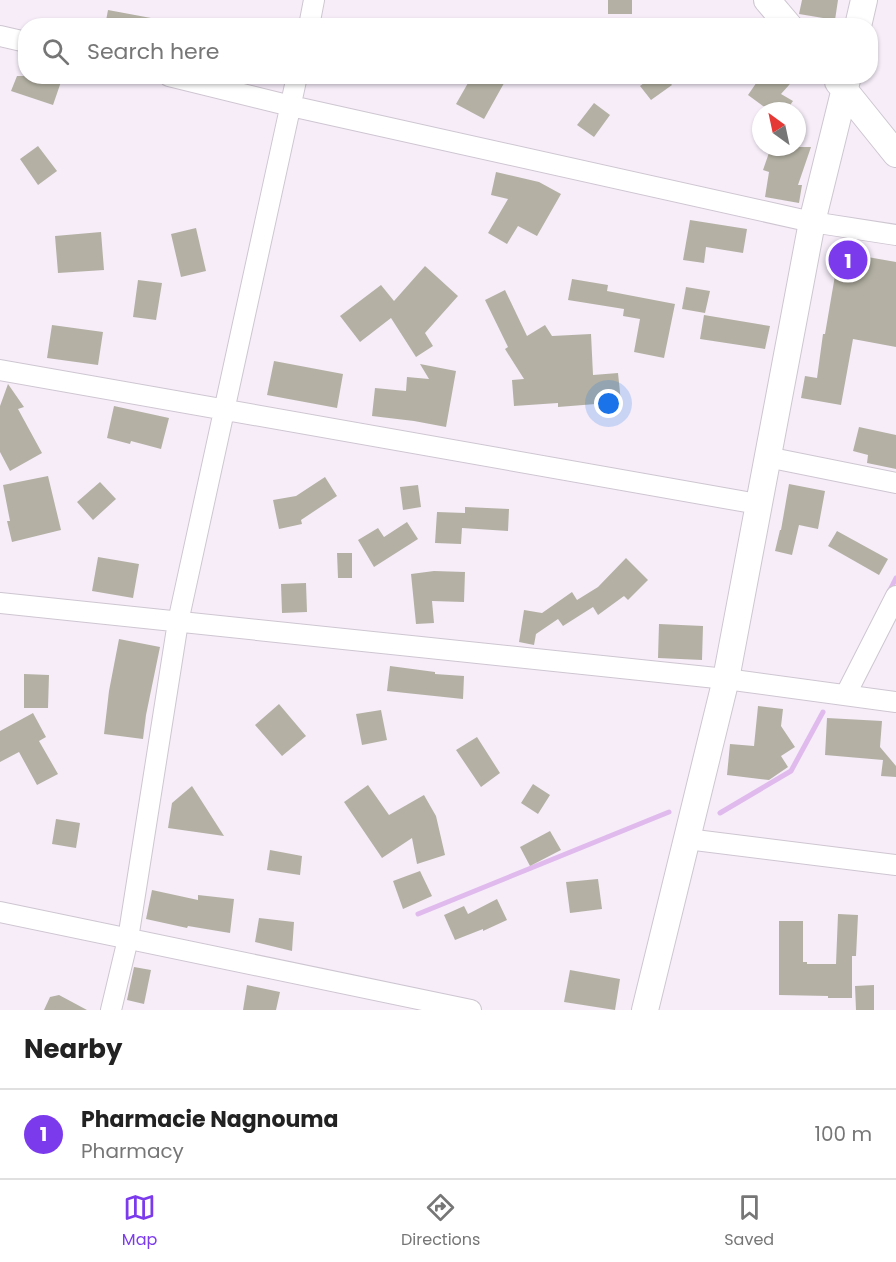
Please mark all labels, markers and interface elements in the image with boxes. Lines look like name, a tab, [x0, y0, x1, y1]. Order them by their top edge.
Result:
search box	[18, 18, 878, 84]
icon: search	[39, 35, 72, 68]
text: Search here	[87, 36, 220, 67]
north arrow	[752, 102, 806, 156]
pin: 1	[828, 238, 868, 282]
your location	[594, 389, 623, 418]
text: Nearby	[24, 1031, 122, 1067]
text: Pharmacie Nagnouma	[81, 1104, 339, 1135]
text: 1	[40, 1120, 47, 1148]
text: 100 m	[815, 1120, 872, 1148]
text: Pharmacy	[81, 1137, 184, 1165]
tab: Map	[122, 1191, 157, 1252]
tab: Directions	[401, 1191, 480, 1252]
tab: Saved	[724, 1191, 774, 1252]

